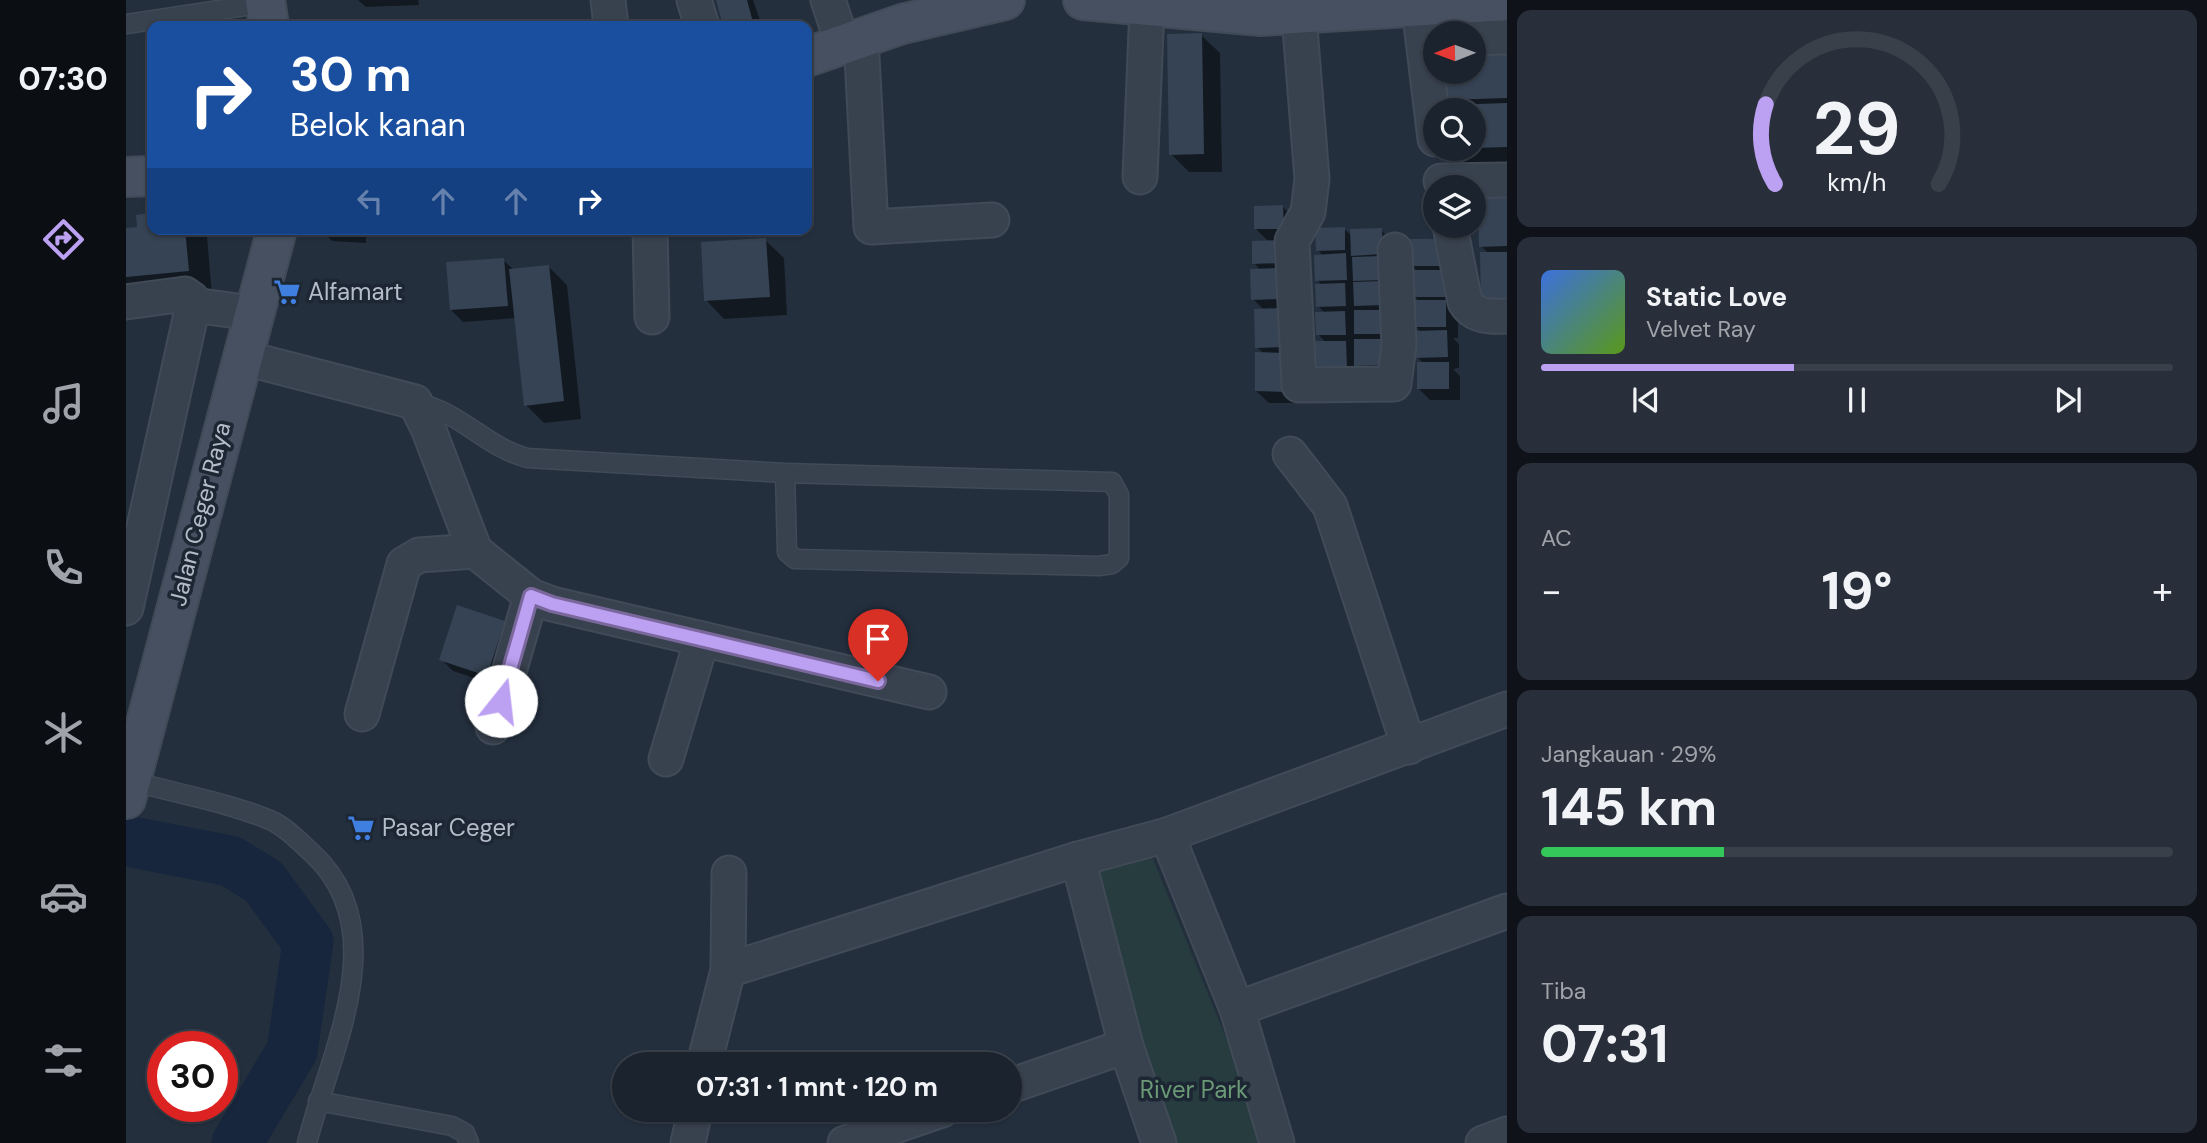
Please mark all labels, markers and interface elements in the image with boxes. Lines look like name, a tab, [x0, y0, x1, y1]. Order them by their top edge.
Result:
north arrow	[1423, 21, 1486, 84]
map controls	[1423, 21, 1486, 238]
text: 30 m	[290, 42, 412, 106]
icon: right	[175, 49, 266, 140]
text: 07:30	[18, 58, 108, 100]
text: 29	[1813, 83, 1901, 178]
button: search	[1423, 98, 1486, 161]
text: Belok kanan	[290, 104, 466, 146]
text: km/h	[1827, 166, 1887, 199]
button: layers	[1423, 175, 1486, 238]
icon: left	[351, 182, 389, 220]
icon: ahead	[424, 182, 462, 220]
icon: ahead	[497, 182, 535, 220]
icon: right	[570, 182, 608, 220]
icon: directions	[39, 215, 88, 264]
place label: Alfamart	[308, 276, 403, 307]
supermarket icon: Alfamart	[272, 277, 302, 307]
text: Static Love	[1646, 280, 1787, 314]
text: Velvet Ray	[1646, 314, 1756, 344]
icon: music	[39, 379, 88, 428]
icon: previous	[1627, 381, 1665, 419]
icon: pause	[1838, 381, 1876, 419]
icon: next	[2049, 381, 2087, 419]
street label: Jalan Ceger Raya	[162, 419, 237, 609]
text: AC	[1541, 523, 1572, 553]
icon: phone	[39, 543, 88, 592]
text: 19°	[1822, 557, 1892, 625]
text: −	[1541, 566, 1562, 616]
text: +	[2152, 566, 2173, 616]
pin	[848, 609, 908, 681]
icon: arrive	[859, 620, 897, 658]
position arrow	[464, 664, 538, 738]
icon: climate	[39, 708, 88, 757]
text: Jangkauan · 29%	[1541, 739, 1716, 769]
text: 145 km	[1541, 773, 1717, 841]
place label: Pasar Ceger	[382, 812, 515, 843]
supermarket icon: Pasar Ceger	[346, 813, 376, 843]
icon: car	[39, 872, 88, 921]
text: Tiba	[1541, 976, 1586, 1006]
text: 07:31	[1541, 1010, 1668, 1078]
speed limit sign: 30	[147, 1031, 238, 1122]
icon: filters	[39, 1036, 88, 1085]
text: 07:31 · 1 mnt · 120 m	[696, 1070, 938, 1104]
park label: River Park	[1140, 1074, 1248, 1105]

